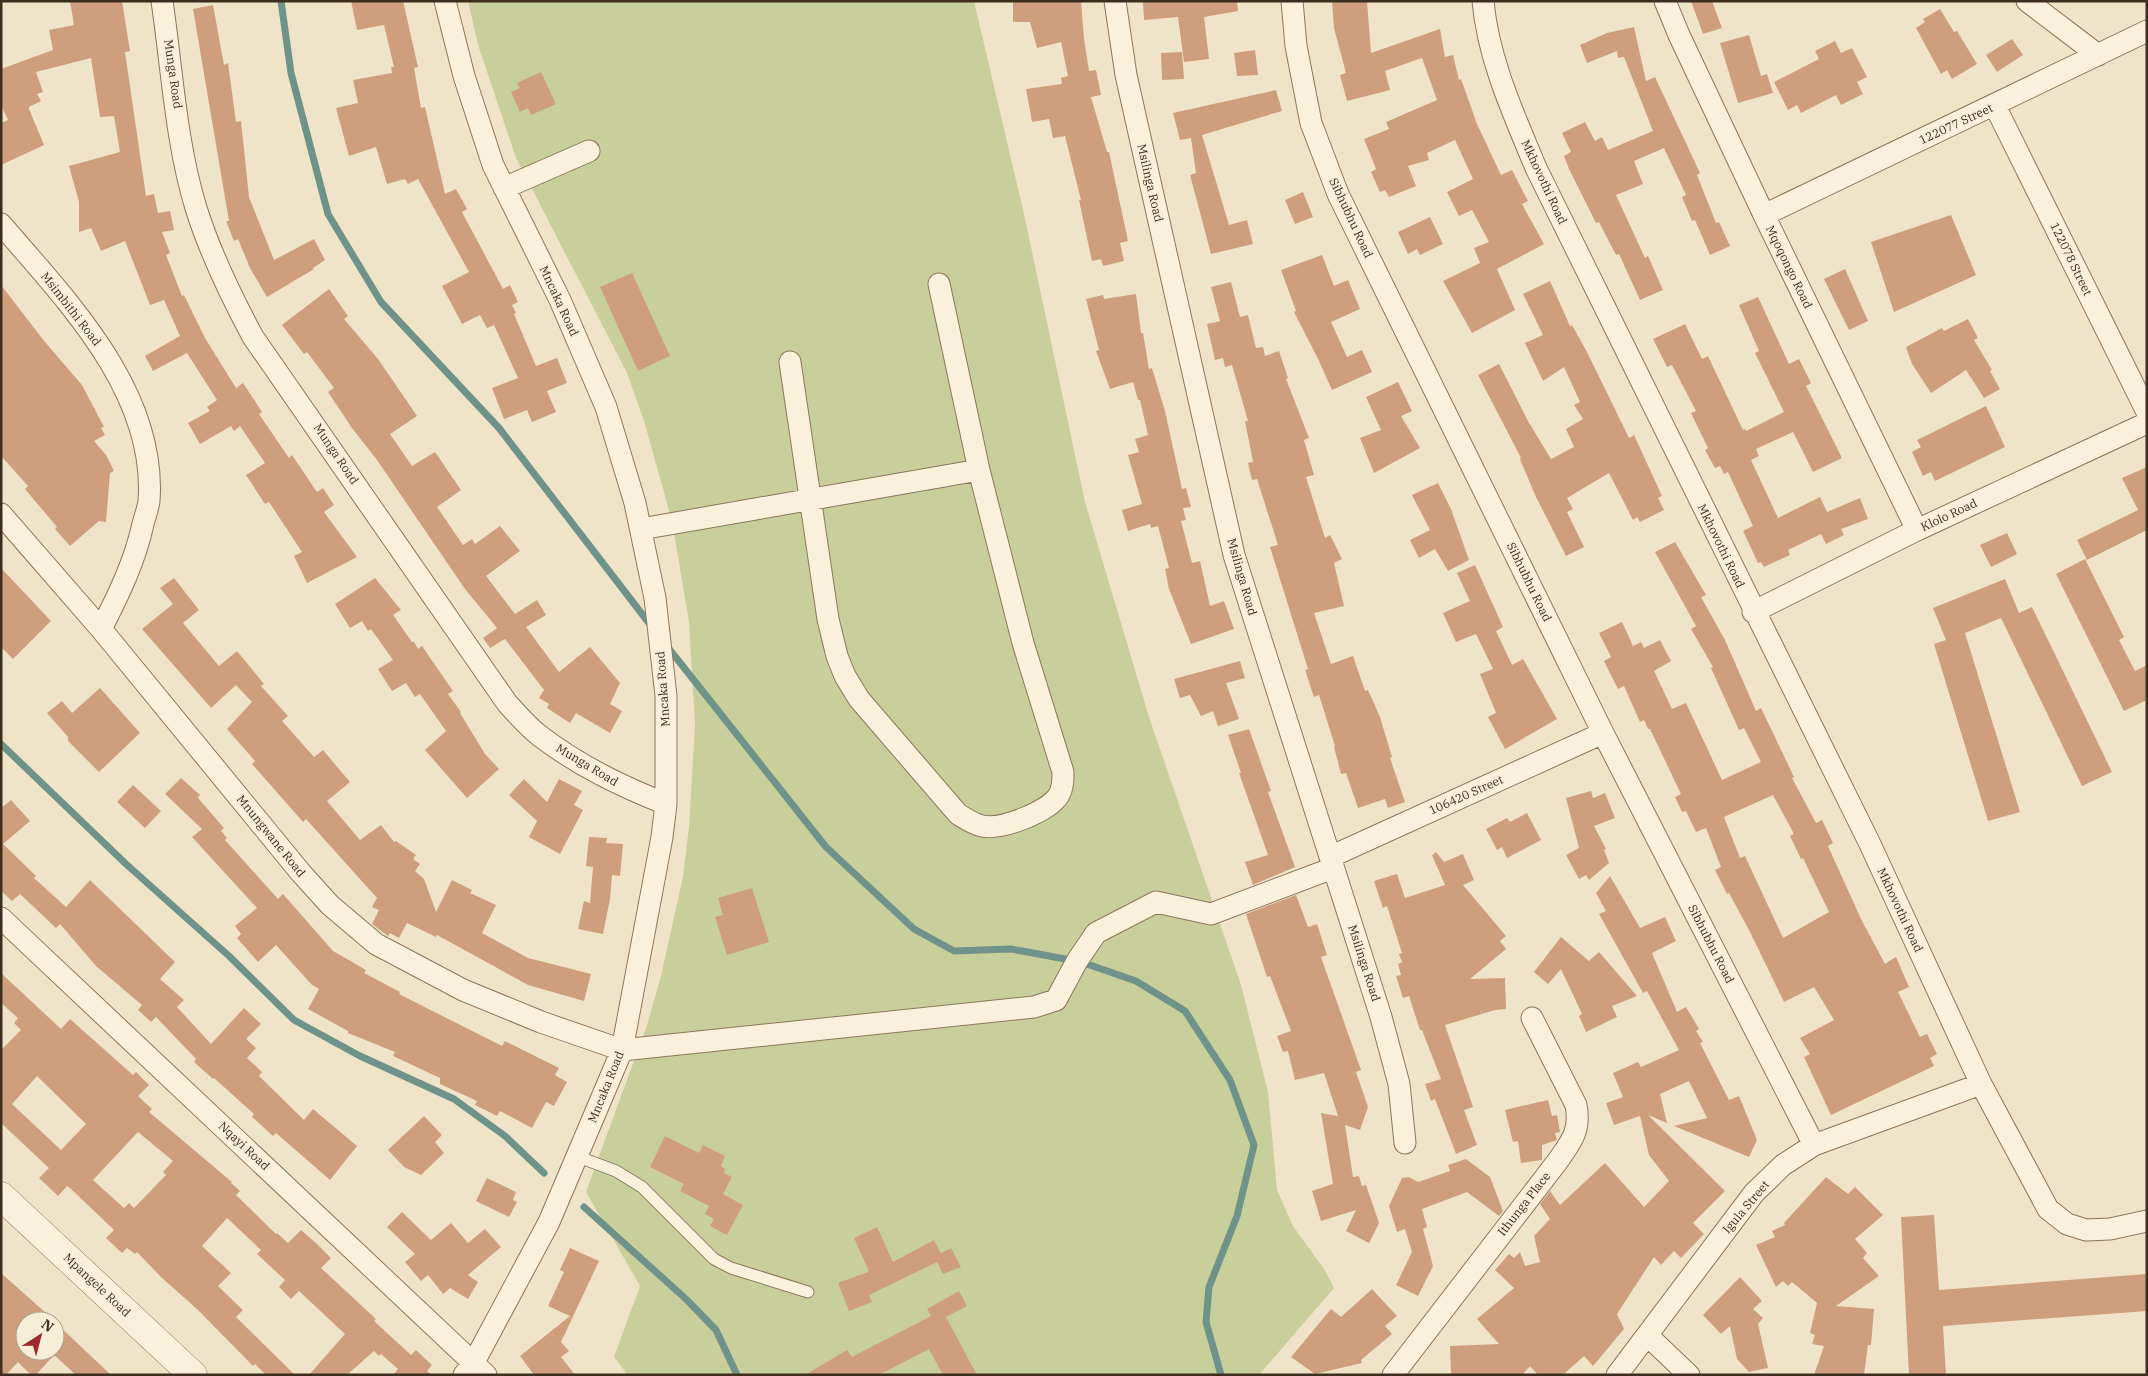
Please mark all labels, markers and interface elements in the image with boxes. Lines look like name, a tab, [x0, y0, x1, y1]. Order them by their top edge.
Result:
street label: Munga Road	[161, 38, 186, 110]
street label: 122077 Street	[1917, 100, 1995, 147]
street label: Mkhovothi Road	[1518, 137, 1571, 226]
street label: Msilinga Road	[1134, 142, 1167, 223]
street label: Sibhubhu Road	[1326, 175, 1377, 260]
street label: 122078 Street	[2047, 220, 2096, 298]
street label: Mqoqongo Road	[1763, 223, 1816, 311]
street label: Mncaka Road	[537, 263, 582, 338]
street label: Msimbithi Road	[38, 269, 105, 349]
street label: Munga Road	[311, 421, 362, 487]
street label: Klolo Road	[1918, 495, 1979, 534]
street label: Mkhovothi Road	[1695, 501, 1748, 590]
street label: Msilinga Road	[1224, 537, 1261, 617]
street label: Sibhubhu Road	[1504, 540, 1555, 624]
street label: Mncaka Road	[652, 651, 673, 727]
street label: Munga Road	[553, 740, 621, 789]
street label: 106420 Street	[1426, 771, 1505, 818]
street label: Mnungwane Road	[234, 792, 309, 880]
street label: Mkhovothi Road	[1874, 865, 1927, 954]
street label: Sibhubhu Road	[1685, 902, 1738, 986]
street label: Msilinga Road	[1345, 923, 1384, 1003]
street label: Mncaka Road	[584, 1049, 627, 1125]
street label: Nqayi Road	[216, 1118, 273, 1173]
street label: Ithunga Place	[1494, 1169, 1553, 1239]
street label: Igula Street	[1719, 1177, 1772, 1236]
street label: Mpangele Road	[61, 1250, 134, 1320]
north arrow	[15, 1311, 65, 1361]
text: N	[38, 1315, 57, 1336]

